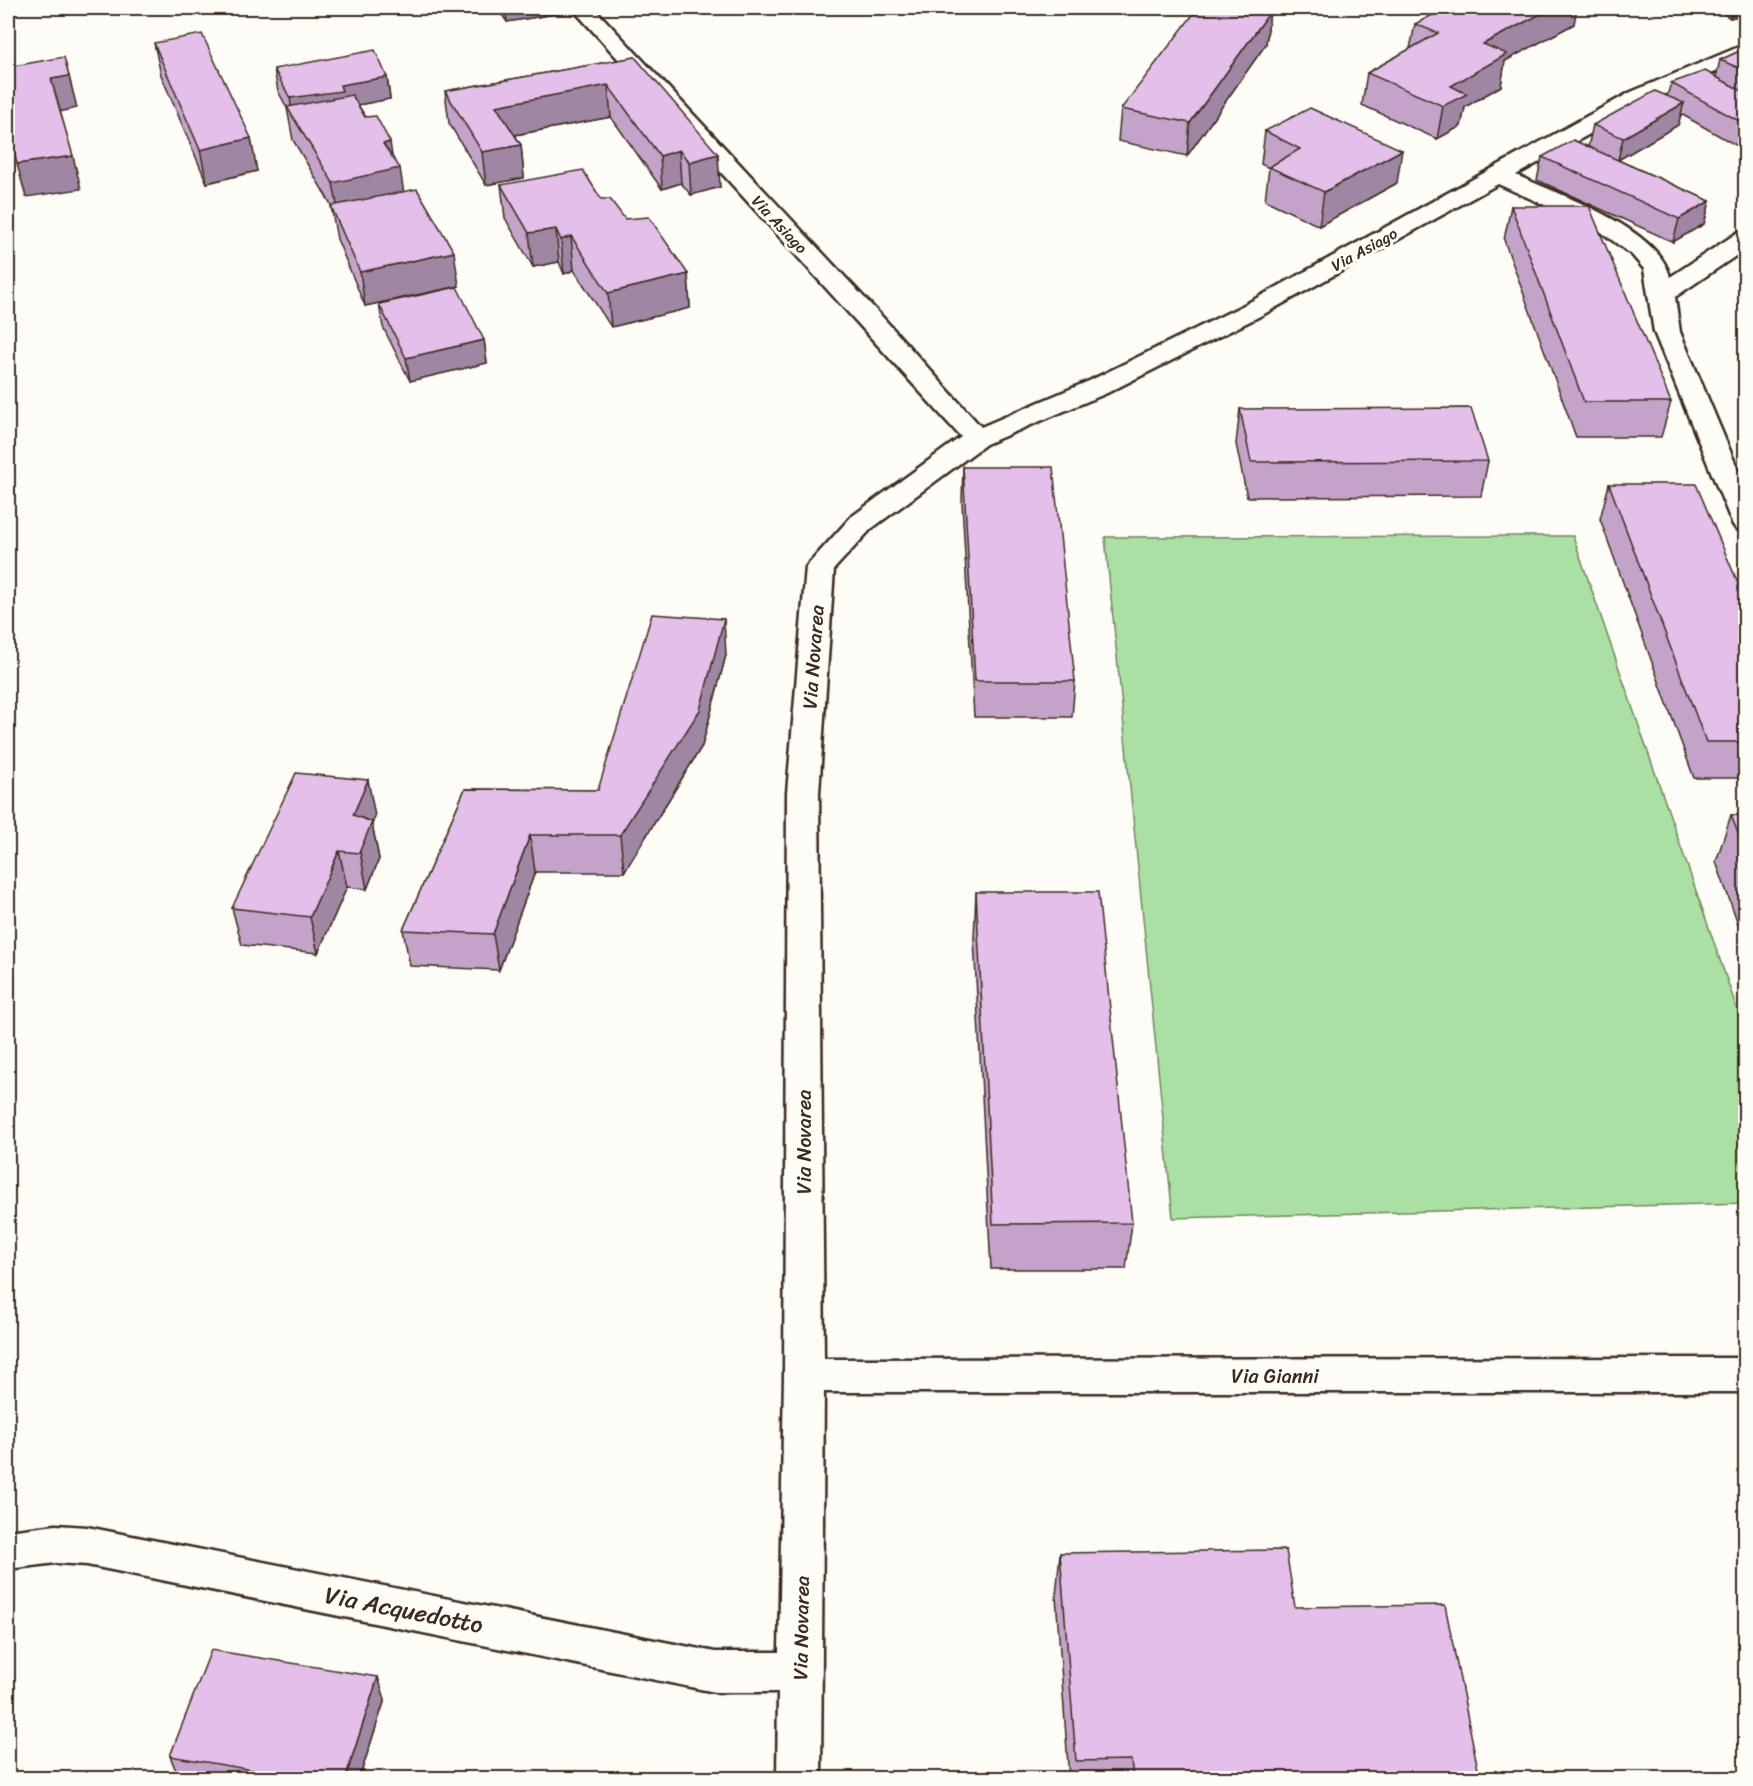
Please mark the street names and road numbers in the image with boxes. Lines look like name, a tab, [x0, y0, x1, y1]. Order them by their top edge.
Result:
street label: Via Asiago	[744, 188, 815, 261]
street label: Via Asiago	[1325, 219, 1403, 280]
street label: Via Novarea	[792, 604, 835, 710]
street label: Via Novarea	[787, 1090, 822, 1194]
street label: Via Gianni	[1231, 1359, 1320, 1394]
street label: Via Acquedotto	[321, 1574, 487, 1646]
street label: Via Novarea	[783, 1575, 820, 1681]

